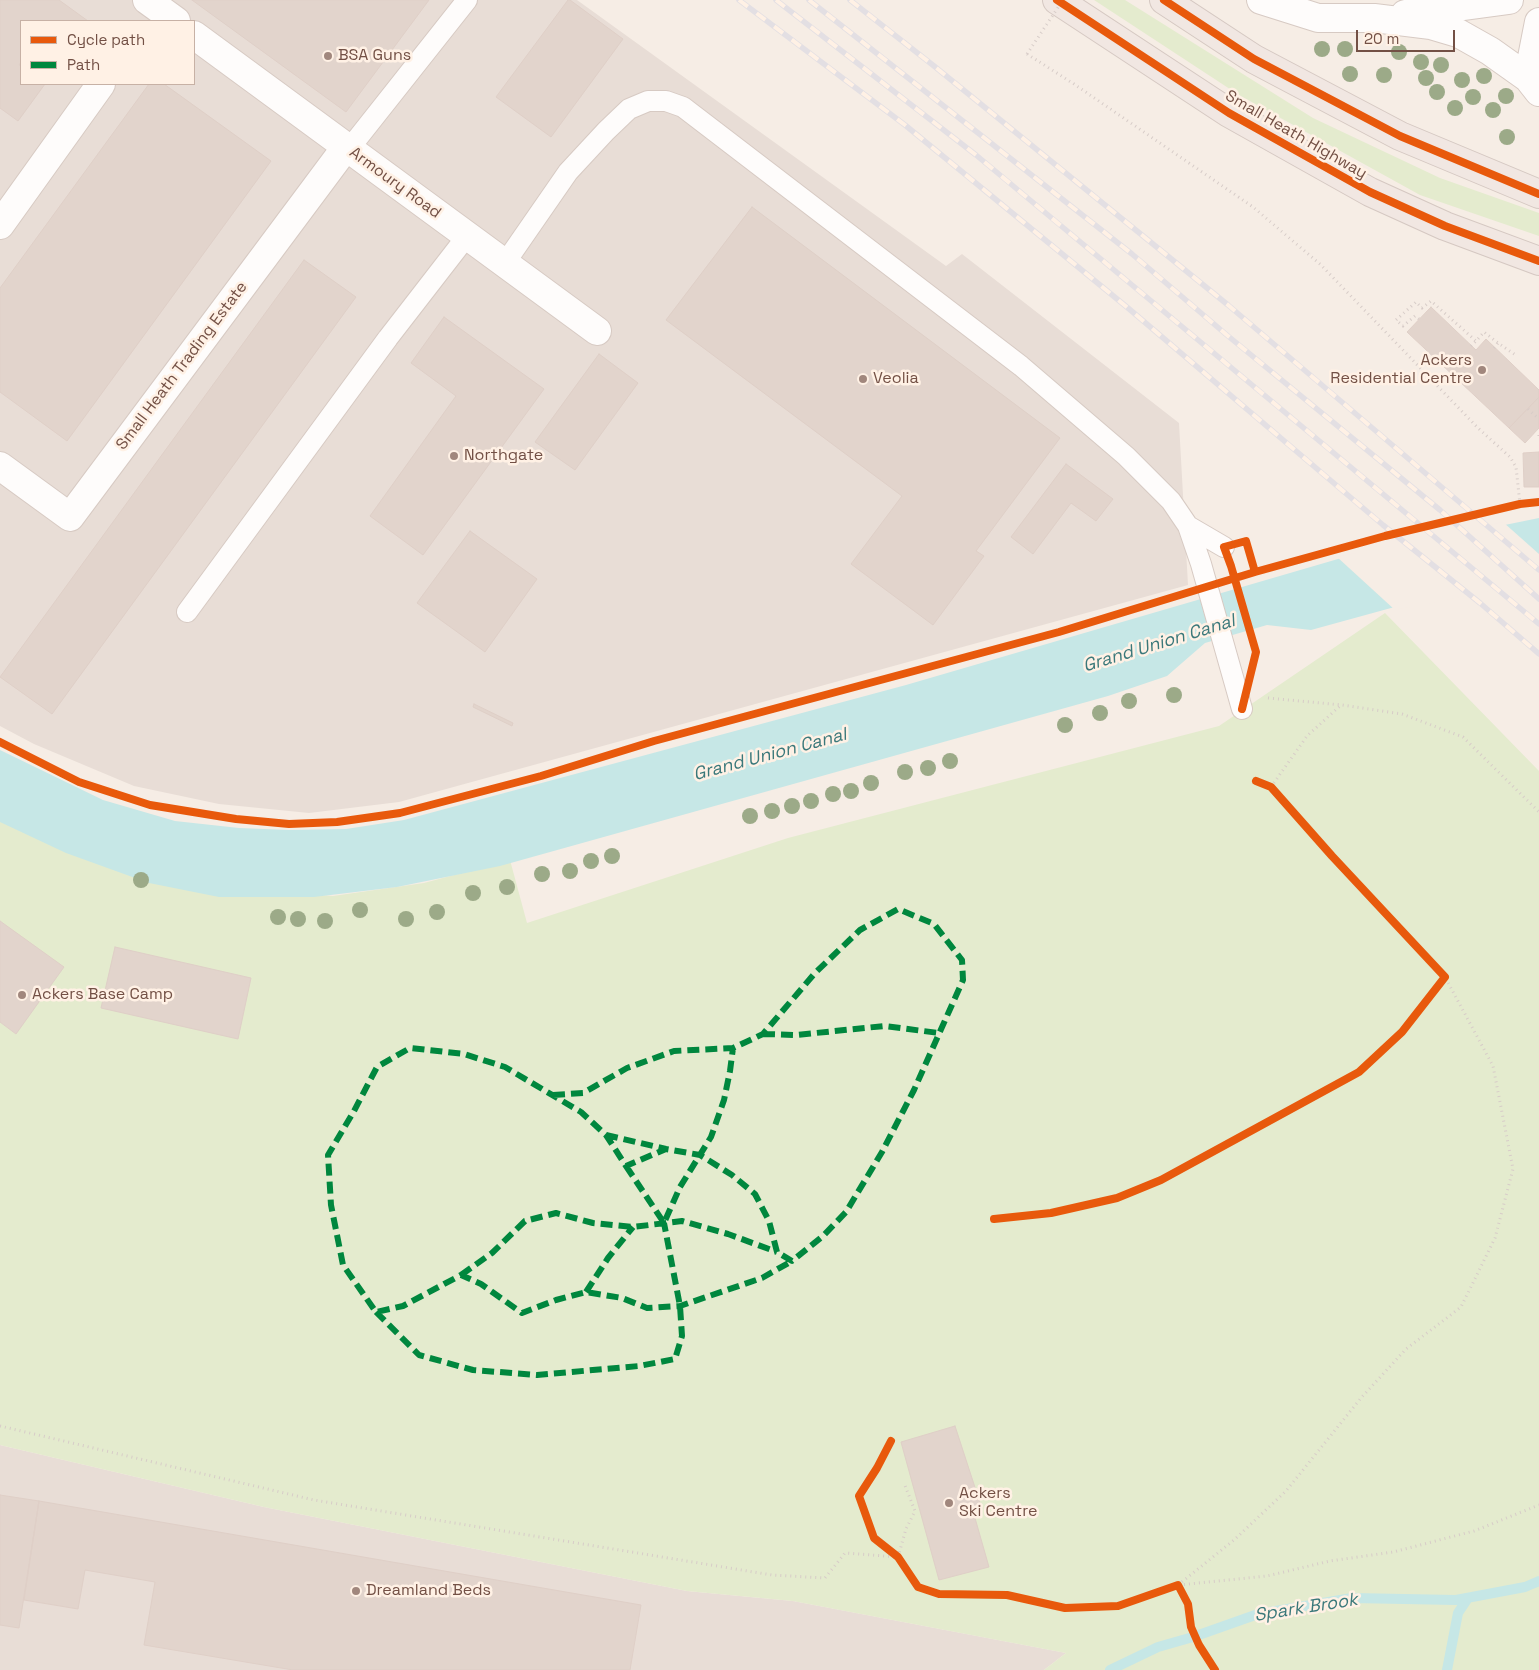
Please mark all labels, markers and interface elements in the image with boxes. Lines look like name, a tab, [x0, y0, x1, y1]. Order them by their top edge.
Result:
legend	[20, 20, 195, 85]
scale bar	[1359, 20, 1458, 52]
text: 20 m	[1364, 29, 1399, 48]
text: Cycle path	[67, 30, 145, 49]
place label: BSA Guns	[338, 46, 411, 66]
marker: BSA Guns	[322, 50, 334, 62]
text: Path	[67, 55, 100, 74]
street label: Small Heath Highway	[1222, 87, 1370, 183]
street label: Armoury Road	[345, 143, 445, 223]
street label: Small Heath Trading Estate	[112, 278, 252, 454]
place label: Ackers Residential Centre	[1330, 351, 1472, 389]
marker: Ackers Residential Centre	[1476, 364, 1488, 376]
place label: Veolia	[873, 369, 919, 389]
marker: Veolia	[857, 373, 869, 385]
place label: Northgate	[464, 446, 543, 466]
marker: Northgate	[448, 450, 460, 462]
water label: Grand Union Canal	[1080, 611, 1238, 677]
water label: Grand Union Canal	[691, 724, 849, 786]
place label: Ackers Base Camp	[32, 985, 173, 1005]
marker: Ackers Base Camp	[16, 989, 28, 1001]
place label: Ackers Ski Centre	[959, 1484, 1037, 1522]
marker: Ackers Ski Centre	[943, 1497, 955, 1509]
place label: Dreamland Beds	[366, 1581, 491, 1601]
marker: Dreamland Beds	[350, 1585, 362, 1597]
water label: Spark Brook	[1253, 1589, 1359, 1627]

